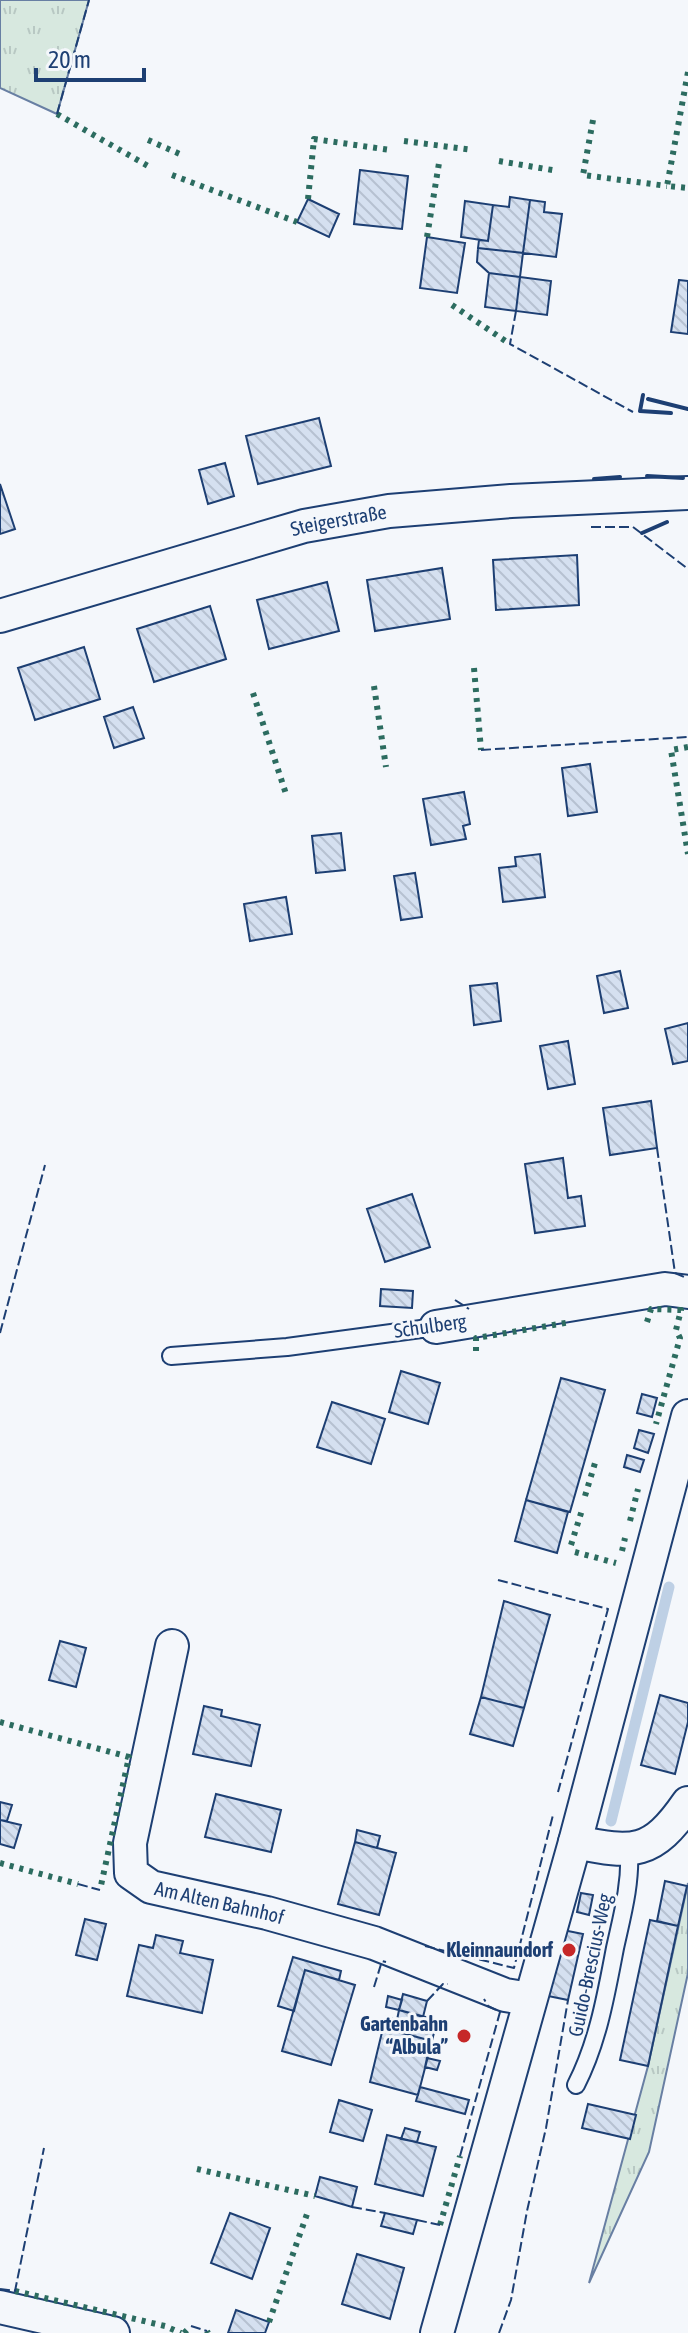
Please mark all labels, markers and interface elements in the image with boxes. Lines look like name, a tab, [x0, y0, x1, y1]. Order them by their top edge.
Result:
scale bar	[36, 32, 144, 82]
text: 20 m	[48, 46, 91, 73]
street label: Steigerstraße	[288, 500, 388, 540]
street label: Schulberg	[392, 1309, 468, 1342]
street label: Am Alten Bahnhof	[153, 1876, 287, 1928]
street label: Guido-Brescius-Weg	[563, 1891, 616, 2038]
place label: Kleinnaundorf	[446, 1938, 553, 1961]
marker: Kleinnaundorf	[560, 1941, 578, 1959]
place label: Gartenbahn “Albula”	[360, 2012, 448, 2058]
marker: Gartenbahn “Albula”	[455, 2027, 473, 2045]

